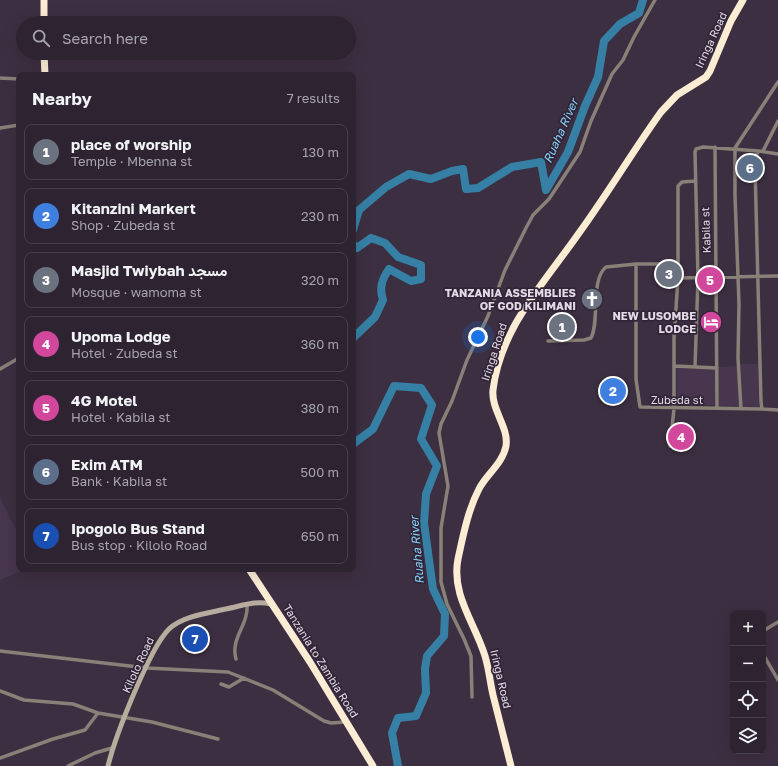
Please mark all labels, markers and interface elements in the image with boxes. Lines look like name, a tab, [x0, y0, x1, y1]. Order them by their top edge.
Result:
street label: Iringa Road	[692, 10, 729, 70]
search box	[16, 16, 356, 60]
icon: search	[30, 27, 52, 49]
text: Search here	[62, 29, 148, 47]
text: Nearby	[32, 88, 92, 109]
text: 7 results	[287, 90, 340, 106]
water label: Ruaha River	[540, 94, 582, 165]
text: place of worship	[71, 135, 191, 153]
text: 1	[43, 144, 49, 160]
text: 130 m	[302, 144, 339, 160]
text: Temple · Mbenna st	[71, 153, 192, 169]
pin: 6	[737, 153, 763, 183]
text: Kitanzini Markert	[71, 199, 196, 217]
street label: Kabila st	[698, 207, 713, 253]
text: 2	[42, 208, 50, 224]
text: 230 m	[301, 208, 339, 224]
text: Shop · Zubeda st	[71, 217, 175, 233]
pin: 3	[656, 259, 682, 289]
text: Masjid Twiybah مسجد	[71, 261, 227, 279]
pin: 5	[697, 265, 723, 295]
text: 3	[42, 272, 50, 288]
text: 320 m	[301, 272, 339, 288]
text: Mosque · wamoma st	[71, 284, 202, 300]
place label: TANZANIA ASSEMBLIES OF GOD KILIMANI	[445, 286, 576, 312]
church icon: TANZANIA ASSEMBLIES OF GOD KILIMANI	[579, 286, 605, 312]
place label: NEW LUSOMBE LODGE	[612, 309, 696, 335]
hotel icon: NEW LUSOMBE LODGE	[698, 309, 724, 335]
pin: 1	[549, 312, 575, 342]
street label: Iringa Road	[478, 321, 509, 382]
text: Upoma Lodge	[71, 327, 171, 345]
your location	[468, 327, 488, 347]
text: 4	[42, 336, 50, 352]
text: 360 m	[301, 336, 339, 352]
text: Hotel · Zubeda st	[71, 345, 178, 361]
pin: 2	[600, 376, 626, 406]
text: 4G Motel	[71, 391, 137, 409]
street label: Zubeda st	[651, 393, 703, 406]
text: 5	[42, 400, 50, 416]
text: 380 m	[301, 400, 339, 416]
text: Hotel · Kabila st	[71, 409, 171, 425]
pin: 4	[668, 422, 694, 452]
text: Exim ATM	[71, 455, 143, 473]
text: 6	[42, 464, 50, 480]
text: 500 m	[301, 464, 339, 480]
text: Bank · Kabila st	[71, 473, 167, 489]
water label: Ruaha River	[406, 513, 427, 585]
text: Ipogolo Bus Stand	[71, 519, 205, 537]
text: 7	[42, 528, 50, 544]
text: 650 m	[301, 528, 339, 544]
text: Bus stop · Kilolo Road	[71, 537, 207, 553]
street label: Tanzania to Zambia Road	[281, 602, 362, 720]
map controls	[730, 610, 766, 754]
button: +	[730, 610, 766, 646]
pin: 7	[182, 624, 208, 654]
street label: Kilolo Road	[119, 635, 156, 695]
button: −	[730, 646, 766, 682]
street label: Iringa Road	[488, 648, 515, 710]
button: locate	[730, 682, 766, 718]
button: layers	[730, 718, 766, 754]

